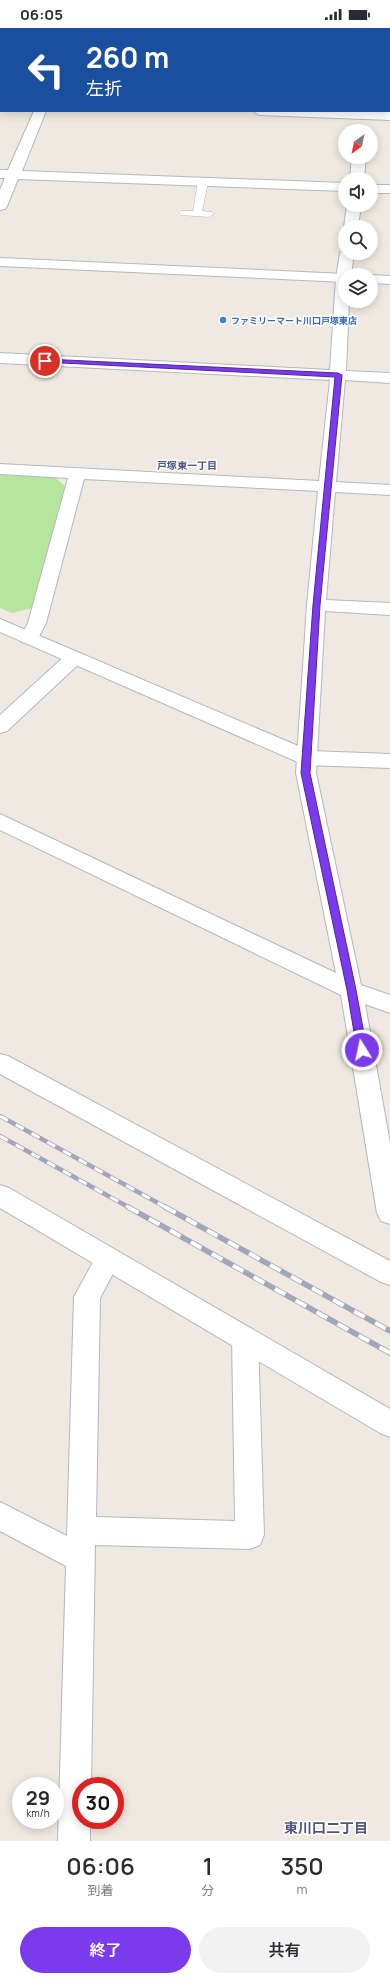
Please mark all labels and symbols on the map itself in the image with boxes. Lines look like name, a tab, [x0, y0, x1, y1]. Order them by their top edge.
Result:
north arrow	[338, 124, 378, 164]
place label: ファミリーマート川口戸塚東店	[231, 314, 357, 327]
marker: ファミリーマート川口戸塚東店	[218, 315, 228, 325]
pin	[28, 344, 62, 378]
district label: 戸塚東一丁目	[157, 458, 217, 472]
position arrow	[341, 1029, 383, 1071]
speed limit sign: 30	[72, 1777, 124, 1829]
district label: 東川口二丁目	[284, 1818, 368, 1837]

